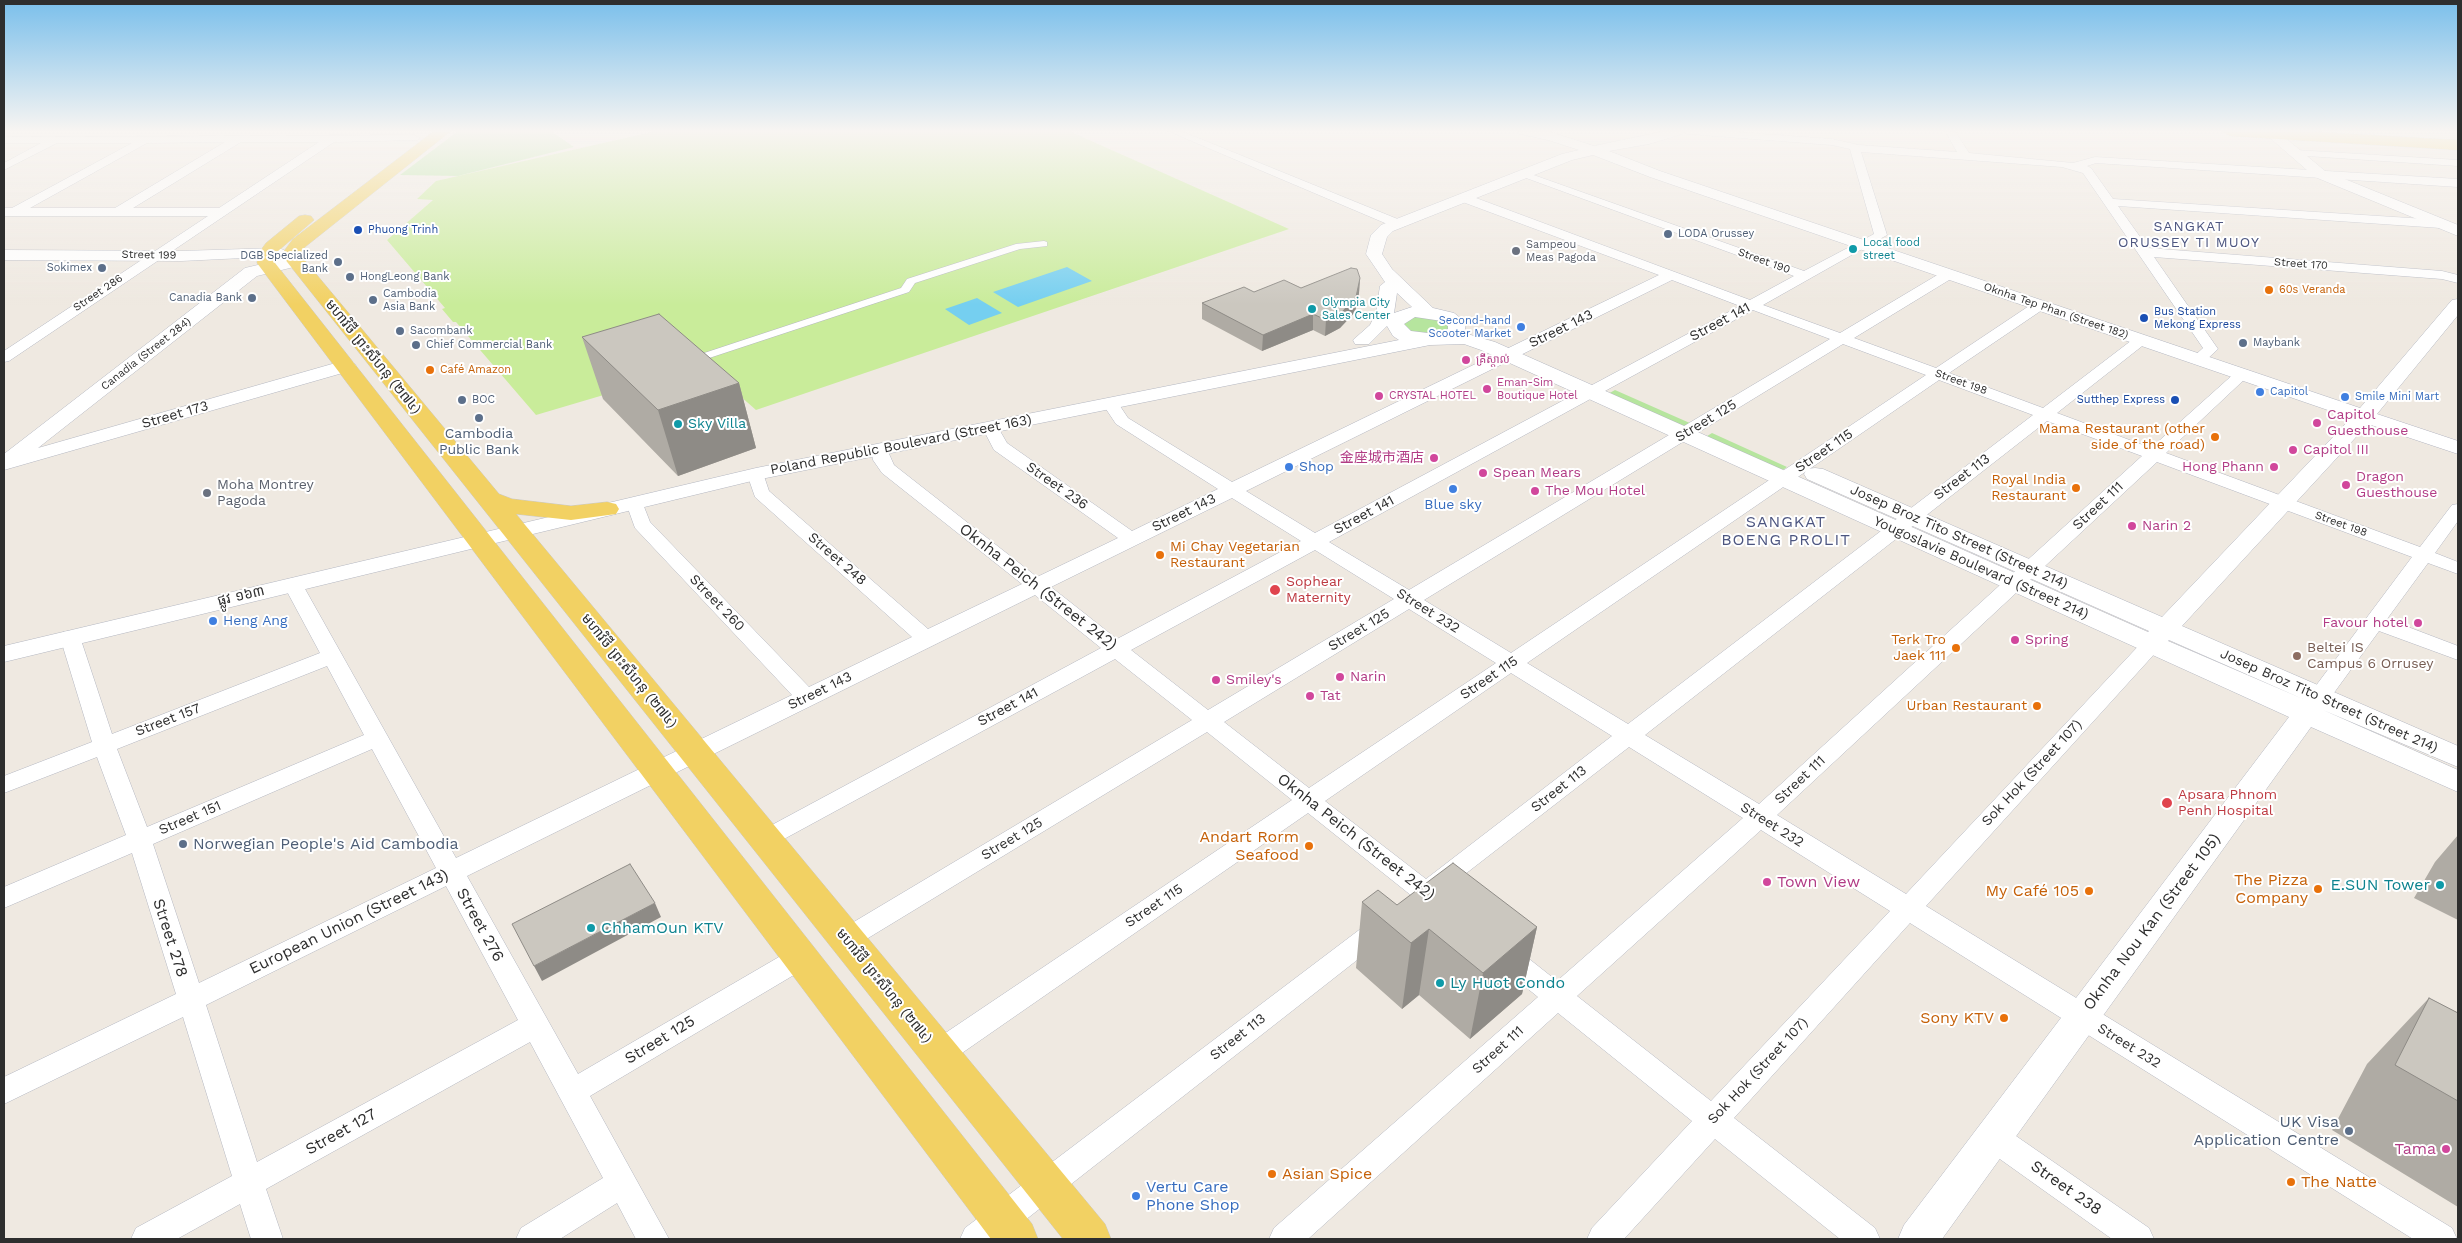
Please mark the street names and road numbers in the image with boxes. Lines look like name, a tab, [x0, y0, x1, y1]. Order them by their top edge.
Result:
street label: Street 190	[1736, 245, 1792, 277]
street label: Street 199	[122, 248, 176, 262]
street label: Street 170	[2274, 256, 2328, 272]
street label: Street 286	[71, 272, 125, 314]
street label: Oknha Tep Phan (Street 182)	[1982, 280, 2130, 342]
street label: មហាវិថី ព្រះសីហនុ (២៧៤)	[322, 296, 424, 418]
street label: Street 141	[1687, 299, 1753, 345]
street label: Street 143	[1526, 306, 1596, 352]
street label: Canadia (Street 284)	[98, 315, 194, 393]
street label: Street 198	[1933, 366, 1989, 398]
street label: Street 125	[1672, 396, 1740, 446]
street label: Street 173	[140, 397, 210, 433]
street label: Poland Republic Boulevard (Street 163)	[769, 411, 1033, 479]
street label: Street 115	[1792, 426, 1856, 476]
street label: Street 113	[1931, 450, 1993, 504]
street label: Street 236	[1023, 459, 1091, 513]
street label: Street 111	[2069, 478, 2127, 534]
street label: Josep Broz Tito Street (Street 214)	[1848, 481, 2070, 593]
street label: Street 143	[1149, 490, 1219, 536]
street label: Street 141	[1331, 492, 1397, 538]
street label: Street 198	[2313, 508, 2369, 540]
street label: Yougoslavie Boulevard (Street 214)	[1871, 513, 2091, 623]
street label: Oknha Peich (Street 242)	[955, 519, 1121, 655]
street label: Street 248	[804, 529, 870, 589]
street label: Street 260	[686, 571, 748, 635]
street label: ផ្លូវ ១៦៣	[216, 582, 266, 610]
street label: Street 232	[1393, 585, 1463, 637]
street label: Street 125	[1325, 605, 1393, 655]
street label: មហាវិថី ព្រះសីហនុ (២៧៤)	[578, 610, 680, 732]
street label: Josep Broz Tito Street (Street 214)	[2218, 645, 2440, 757]
street label: Street 115	[1457, 653, 1521, 703]
street label: Street 143	[785, 668, 855, 714]
street label: Street 141	[975, 684, 1041, 730]
street label: Street 157	[133, 700, 203, 740]
street label: Sok Hok (Street 107)	[1978, 716, 2086, 830]
street label: Street 111	[1771, 752, 1829, 808]
street label: Street 113	[1528, 762, 1590, 816]
street label: Oknha Peich (Street 242)	[1273, 769, 1439, 905]
street label: Street 151	[156, 797, 224, 839]
street label: Street 232	[1737, 799, 1807, 851]
street label: Street 125	[978, 814, 1046, 864]
street label: Oknha Nou Kan (Street 105)	[2079, 830, 2225, 1014]
street label: European Union (Street 143)	[246, 865, 452, 979]
street label: Street 115	[1122, 881, 1186, 931]
street label: Street 276	[452, 885, 508, 965]
street label: Street 278	[148, 896, 192, 980]
street label: មហាវិថី ព្រះសីហនុ (២៧៤)	[833, 925, 935, 1047]
street label: Street 113	[1207, 1010, 1269, 1064]
street label: Street 125	[621, 1012, 699, 1068]
street label: Sok Hok (Street 107)	[1704, 1014, 1812, 1128]
street label: Street 232	[2094, 1020, 2164, 1072]
street label: Street 111	[1469, 1023, 1527, 1077]
street label: Street 127	[302, 1105, 380, 1159]
street label: Street 238	[2027, 1157, 2105, 1219]

